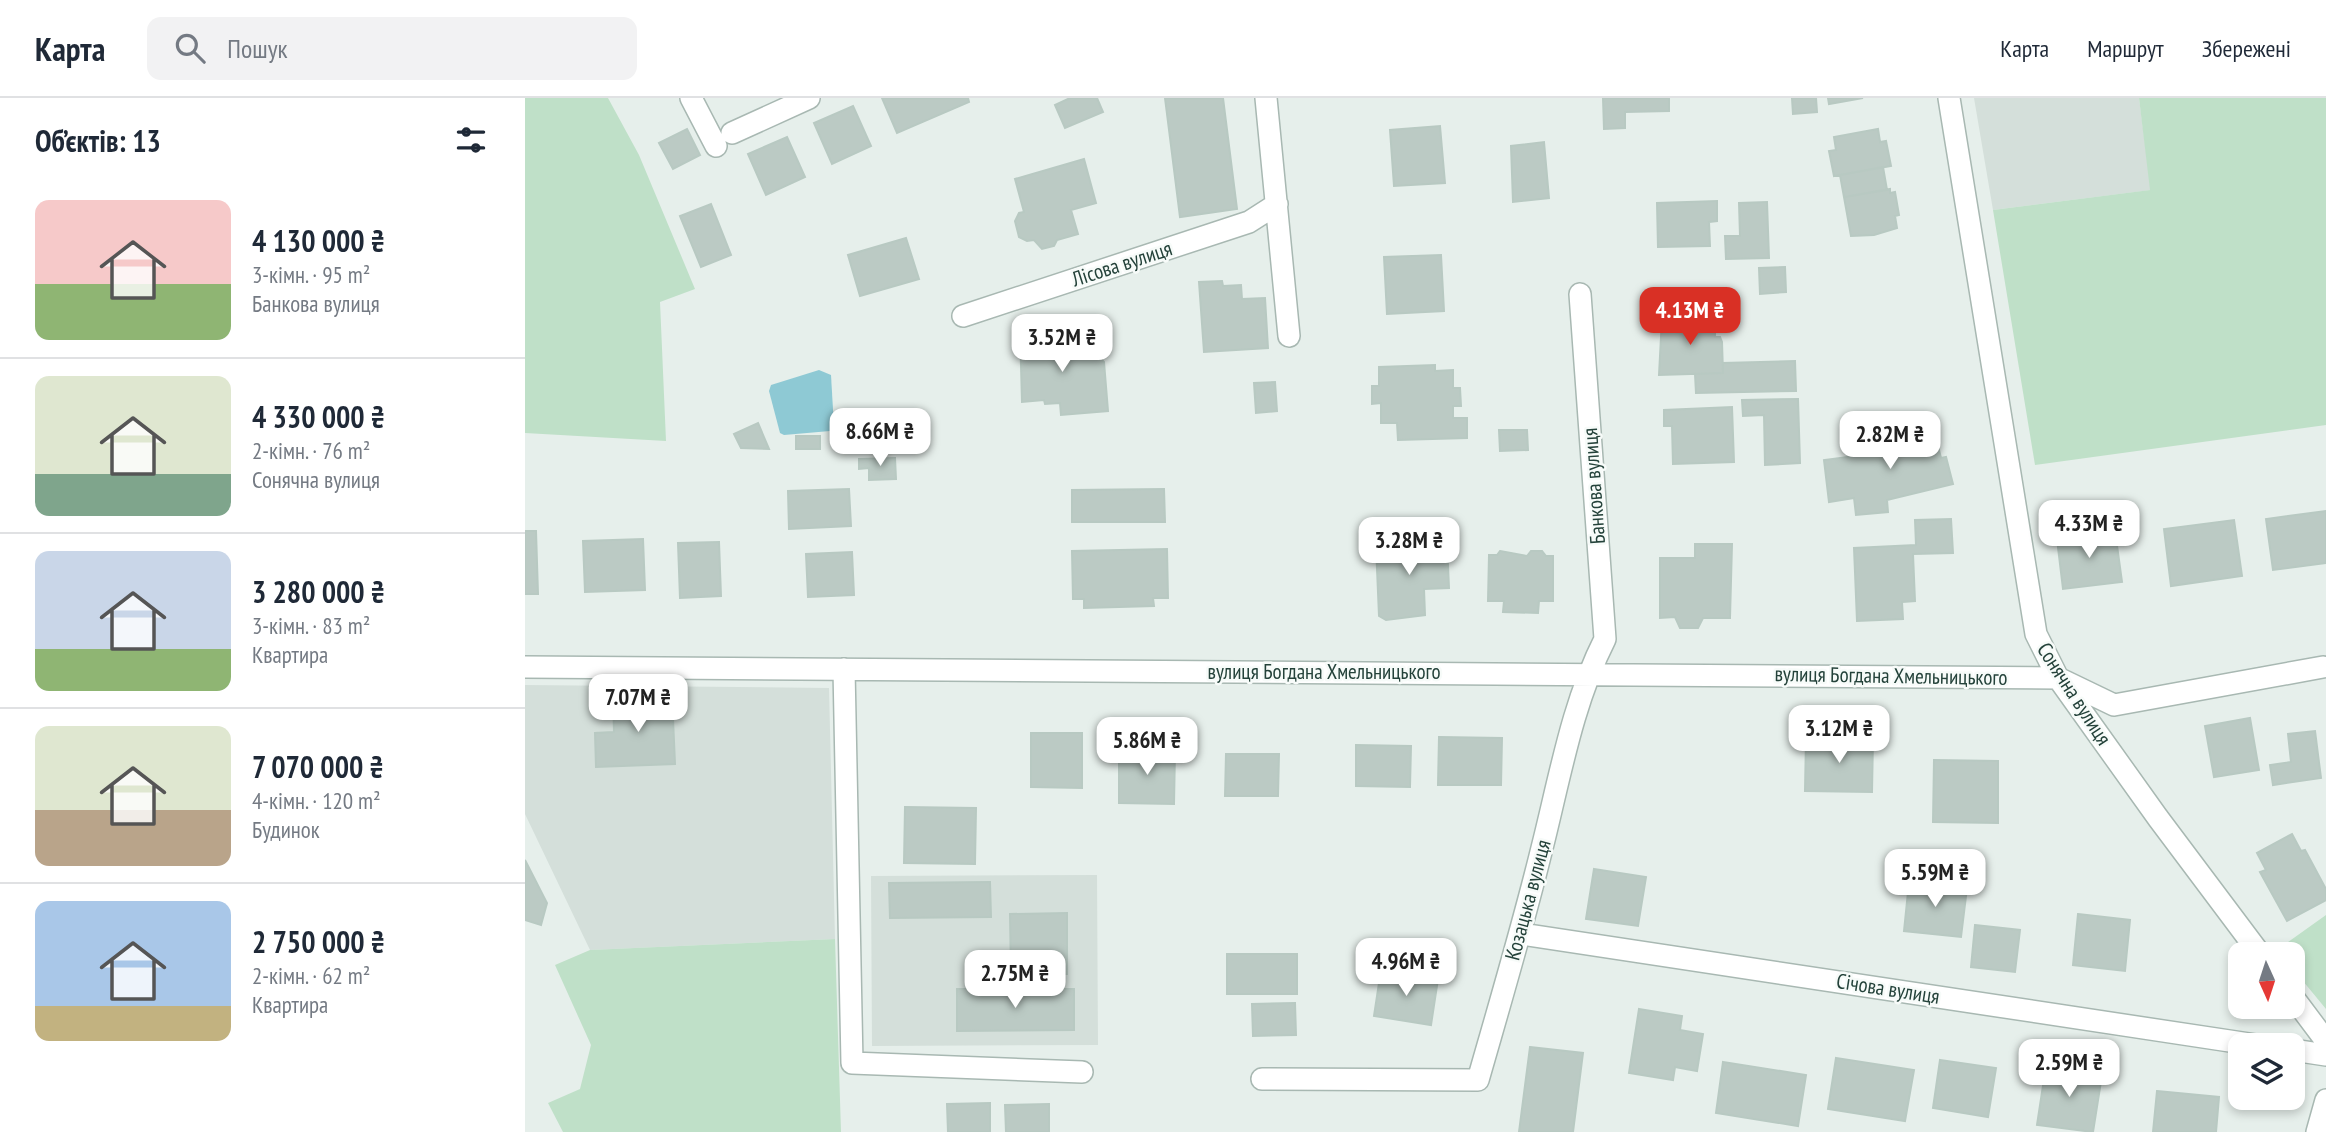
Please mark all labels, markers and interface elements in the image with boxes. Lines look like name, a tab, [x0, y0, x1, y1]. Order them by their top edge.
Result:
search box	[147, 17, 637, 80]
text: Карта	[35, 27, 105, 70]
icon: search	[171, 29, 209, 67]
text: Пошук	[227, 32, 288, 65]
text: Карта	[2000, 33, 2049, 64]
text: Маршрут	[2087, 33, 2164, 64]
text: Збережені	[2202, 33, 2291, 64]
text: Об’єктів: 13	[35, 121, 161, 160]
icon: filters	[452, 121, 490, 159]
text: 4 130 000 ₴	[252, 221, 385, 260]
icon: home	[91, 228, 175, 312]
street label: Лісова вулиця	[1067, 235, 1175, 293]
text: 3-кімн. · 95 m²	[252, 260, 370, 289]
pin: 4.13M ₴	[1625, 288, 1755, 347]
text: Банкова вулиця	[252, 289, 380, 318]
text: 4.13M ₴	[1656, 295, 1724, 324]
pin: 3.52M ₴	[997, 314, 1127, 374]
text: 3.52M ₴	[1028, 322, 1096, 351]
text: 4 330 000 ₴	[252, 397, 385, 436]
icon: home	[91, 404, 175, 488]
pin: 8.66M ₴	[815, 408, 945, 468]
pin: 2.82M ₴	[1825, 412, 1955, 471]
text: 8.66M ₴	[846, 416, 914, 445]
text: 2.82M ₴	[1856, 419, 1924, 448]
street label: Банкова вулиця	[1576, 427, 1611, 545]
text: 2-кімн. · 76 m²	[252, 436, 370, 465]
text: Сонячна вулиця	[252, 465, 380, 494]
pin: 4.33M ₴	[2024, 500, 2154, 560]
text: 4.33M ₴	[2055, 508, 2123, 537]
pin: 3.28M ₴	[1344, 518, 1474, 577]
text: 3.28M ₴	[1375, 525, 1443, 554]
text: 3 280 000 ₴	[252, 572, 385, 611]
icon: home	[91, 579, 175, 663]
text: 3-кімн. · 83 m²	[252, 611, 370, 640]
street label: Сонячна вулиця	[2031, 637, 2118, 750]
text: Квартира	[252, 640, 328, 669]
street label: вулиця Богдана Хмельницького	[1208, 658, 1441, 685]
street label: вулиця Богдана Хмельницького	[1774, 660, 2008, 691]
pin: 7.07M ₴	[573, 674, 703, 734]
text: 7.07M ₴	[605, 682, 671, 711]
pin: 3.12M ₴	[1774, 706, 1904, 765]
text: 3.12M ₴	[1805, 713, 1873, 742]
pin: 5.86M ₴	[1082, 718, 1212, 777]
text: 5.86M ₴	[1113, 725, 1181, 754]
text: 7 070 000 ₴	[252, 747, 384, 786]
icon: home	[91, 754, 175, 838]
text: 4-кімн. · 120 m²	[252, 786, 381, 815]
text: Будинок	[252, 815, 320, 844]
street label: Козацька вулиця	[1498, 837, 1557, 963]
pin: 5.59M ₴	[1870, 850, 2000, 909]
text: 5.59M ₴	[1901, 857, 1969, 886]
text: 2 750 000 ₴	[252, 922, 385, 961]
icon: home	[91, 929, 175, 1013]
pin: 4.96M ₴	[1341, 939, 1471, 998]
north arrow	[2228, 942, 2305, 1018]
map controls	[2228, 942, 2305, 1110]
text: 4.96M ₴	[1372, 946, 1440, 975]
pin: 2.75M ₴	[950, 950, 1080, 1010]
text: 2.75M ₴	[981, 958, 1049, 987]
text: 2-кімн. · 62 m²	[252, 961, 370, 990]
street label: Січова вулиця	[1835, 967, 1942, 1010]
text: Квартира	[252, 990, 328, 1019]
button: layers	[2228, 1033, 2305, 1110]
pin: 2.59M ₴	[2004, 1040, 2134, 1099]
text: 2.59M ₴	[2035, 1047, 2103, 1076]

